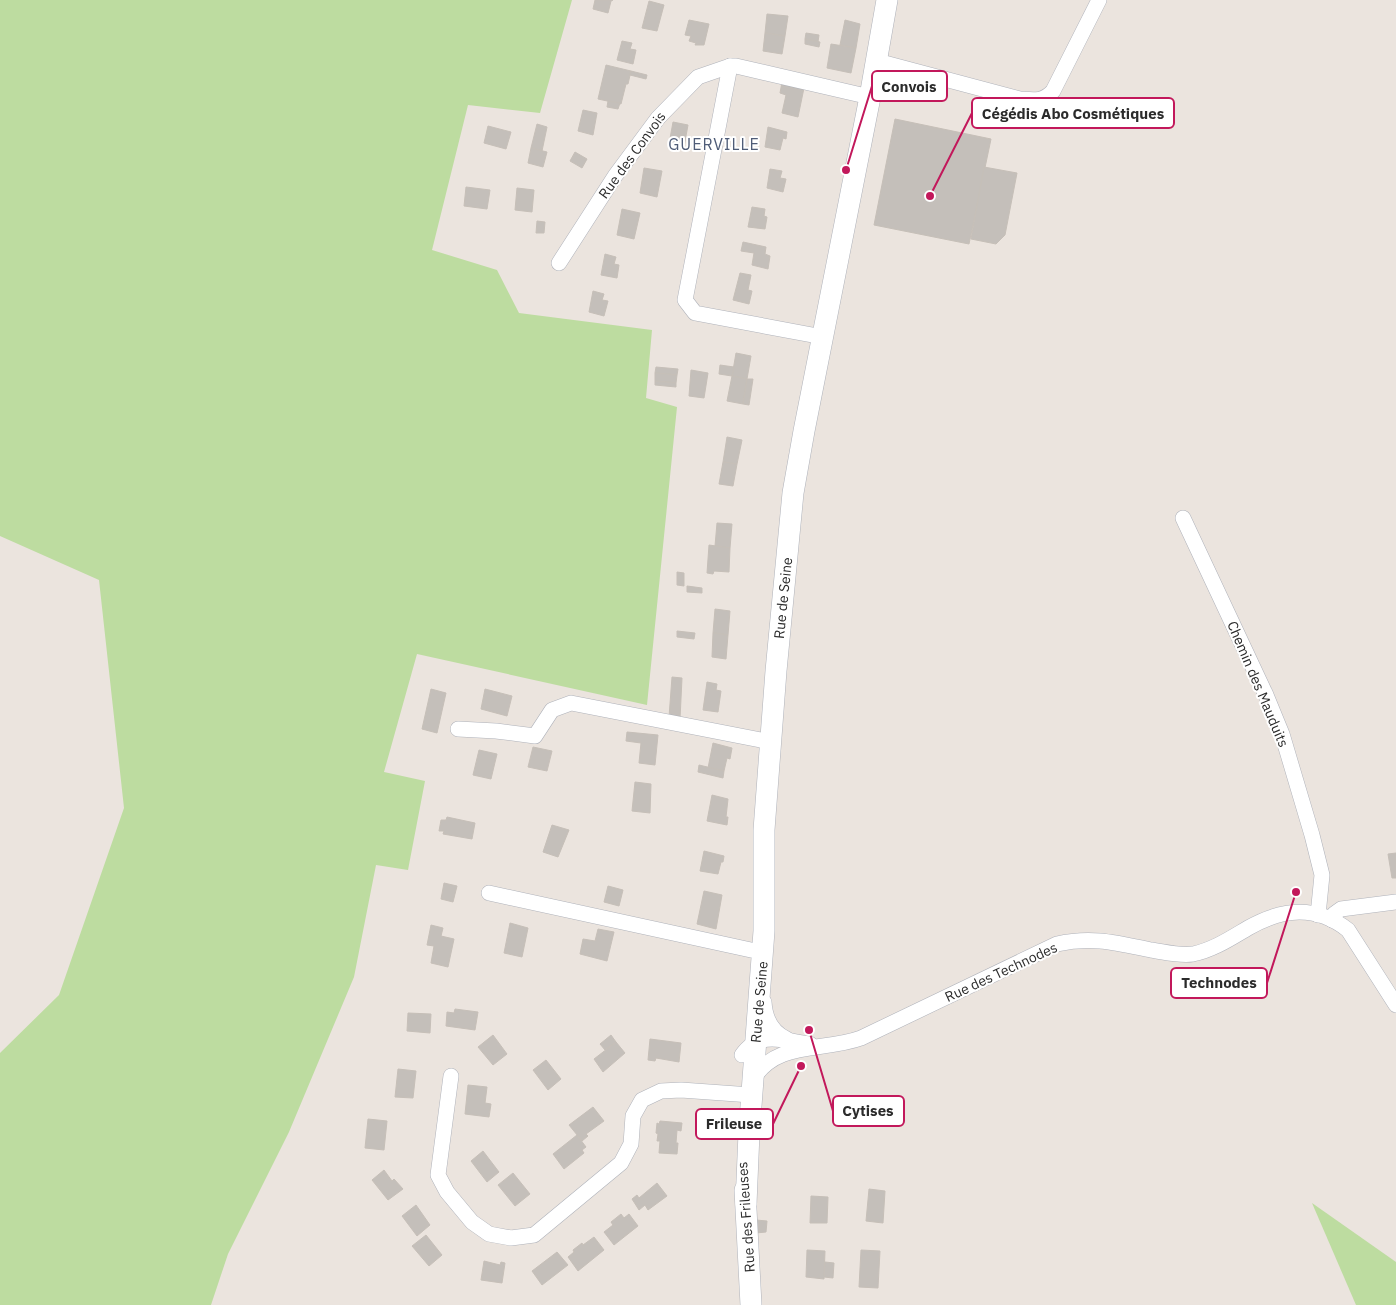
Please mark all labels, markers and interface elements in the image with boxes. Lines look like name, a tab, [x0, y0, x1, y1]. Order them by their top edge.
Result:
callout: Convois	[872, 71, 947, 101]
text: Convois	[881, 77, 937, 96]
callout: Cégédis Abo Cosmétiques	[972, 98, 1174, 128]
text: Cégédis Abo Cosmétiques	[982, 104, 1165, 123]
street label: Rue des Convois	[594, 108, 670, 202]
district label: GUERVILLE	[668, 134, 760, 154]
street label: Rue de Seine	[770, 556, 796, 640]
street label: Chemin des Mauduits	[1223, 618, 1293, 750]
street label: Rue des Technodes	[942, 938, 1060, 1006]
street label: Rue de Seine	[746, 960, 772, 1044]
callout: Technodes	[1171, 968, 1267, 998]
text: Technodes	[1181, 973, 1257, 992]
callout: Cytises	[833, 1096, 904, 1126]
text: Cytises	[842, 1101, 894, 1120]
callout: Frileuse	[696, 1109, 773, 1139]
text: Frileuse	[706, 1114, 762, 1133]
street label: Rue des Frileuses	[733, 1161, 759, 1273]

